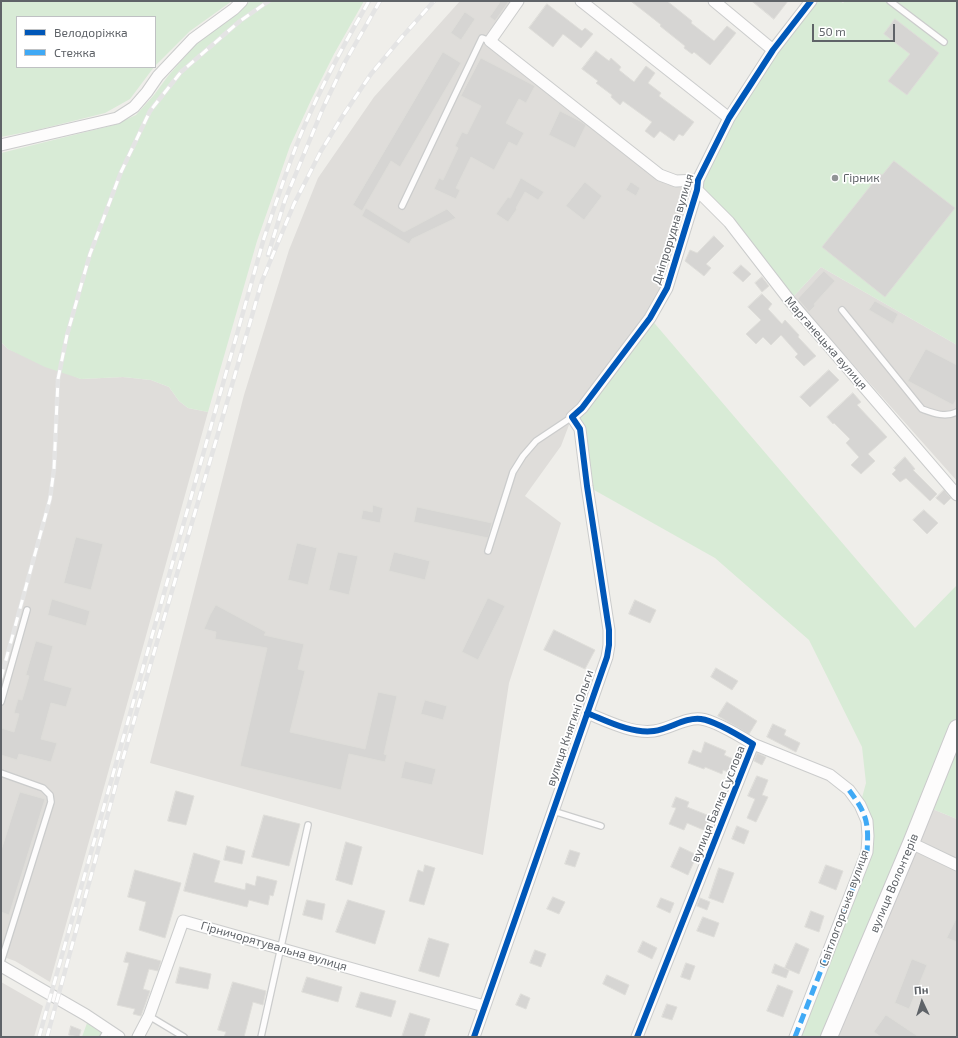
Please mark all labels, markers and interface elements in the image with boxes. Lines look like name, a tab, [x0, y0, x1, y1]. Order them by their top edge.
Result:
legend	[16, 16, 156, 68]
scale bar	[814, 16, 897, 42]
text: 50 m	[819, 24, 846, 38]
text: Велодоріжка	[54, 25, 128, 39]
text: Стежка	[54, 45, 96, 59]
place label: Гірник	[843, 171, 880, 185]
street label: Дніпрорудна вулиця	[649, 172, 697, 286]
marker: Гірник	[830, 173, 840, 183]
street label: Марганецька вулиця	[782, 293, 870, 393]
street label: вулиця Княгині Ольги	[543, 668, 597, 788]
street label: вулиця Балка Суслова	[688, 743, 748, 865]
street label: вулиця Волонтерів	[867, 831, 921, 935]
street label: Світлогорська вулиця	[816, 848, 872, 968]
street label: Гірничорятувальна вулиця	[199, 918, 349, 974]
north arrow	[902, 982, 942, 1022]
text: Пн	[914, 983, 929, 997]

